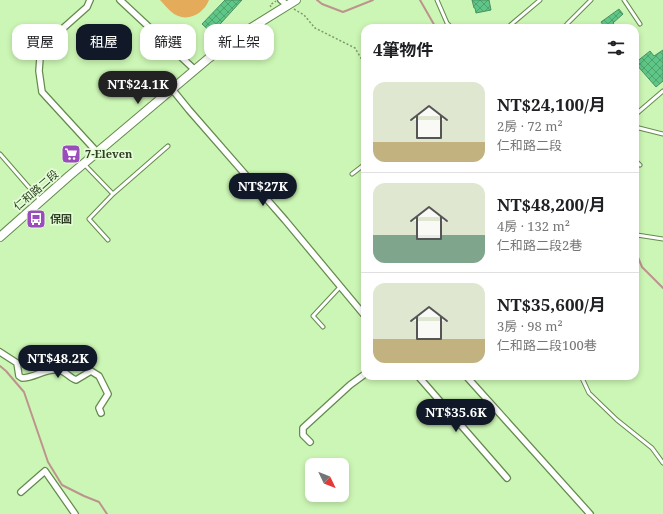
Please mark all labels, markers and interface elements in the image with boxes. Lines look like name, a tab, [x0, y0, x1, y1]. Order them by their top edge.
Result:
chip: 買屋	[12, 24, 68, 60]
chip: 租屋	[76, 24, 132, 60]
chip: 篩選	[140, 24, 196, 60]
chip: 新上架	[204, 24, 274, 60]
icon: filters	[605, 37, 627, 59]
text: 4筆物件	[373, 38, 434, 61]
pin: NT$24.1K	[97, 71, 179, 105]
text: NT$24.1K	[107, 75, 169, 93]
text: NT$24,100/月	[497, 93, 606, 116]
icon: home	[405, 98, 453, 146]
text: 2房 · 72 m²	[497, 117, 563, 135]
text: 仁和路二段	[497, 136, 562, 154]
supermarket icon: 7-Eleven	[60, 143, 82, 165]
place label: 7-Eleven	[85, 146, 133, 161]
street label: 仁和路二段	[10, 166, 61, 213]
pin: NT$27K	[230, 173, 296, 207]
text: NT$27K	[238, 177, 288, 195]
text: NT$48,200/月	[497, 193, 606, 216]
icon: home	[405, 199, 453, 247]
bus stop icon: 保固	[25, 208, 47, 230]
place label: 保固	[50, 211, 72, 226]
text: 4房 · 132 m²	[497, 217, 570, 235]
text: 仁和路二段2巷	[497, 236, 582, 254]
text: NT$35,600/月	[497, 293, 606, 316]
icon: home	[405, 299, 453, 347]
text: 3房 · 98 m²	[497, 317, 563, 335]
text: 仁和路二段100巷	[497, 336, 597, 354]
pin: NT$48.2K	[17, 345, 99, 379]
text: NT$48.2K	[27, 349, 89, 367]
pin: NT$35.6K	[415, 399, 497, 433]
text: NT$35.6K	[425, 403, 487, 421]
north arrow	[305, 458, 349, 502]
map controls	[305, 458, 349, 502]

